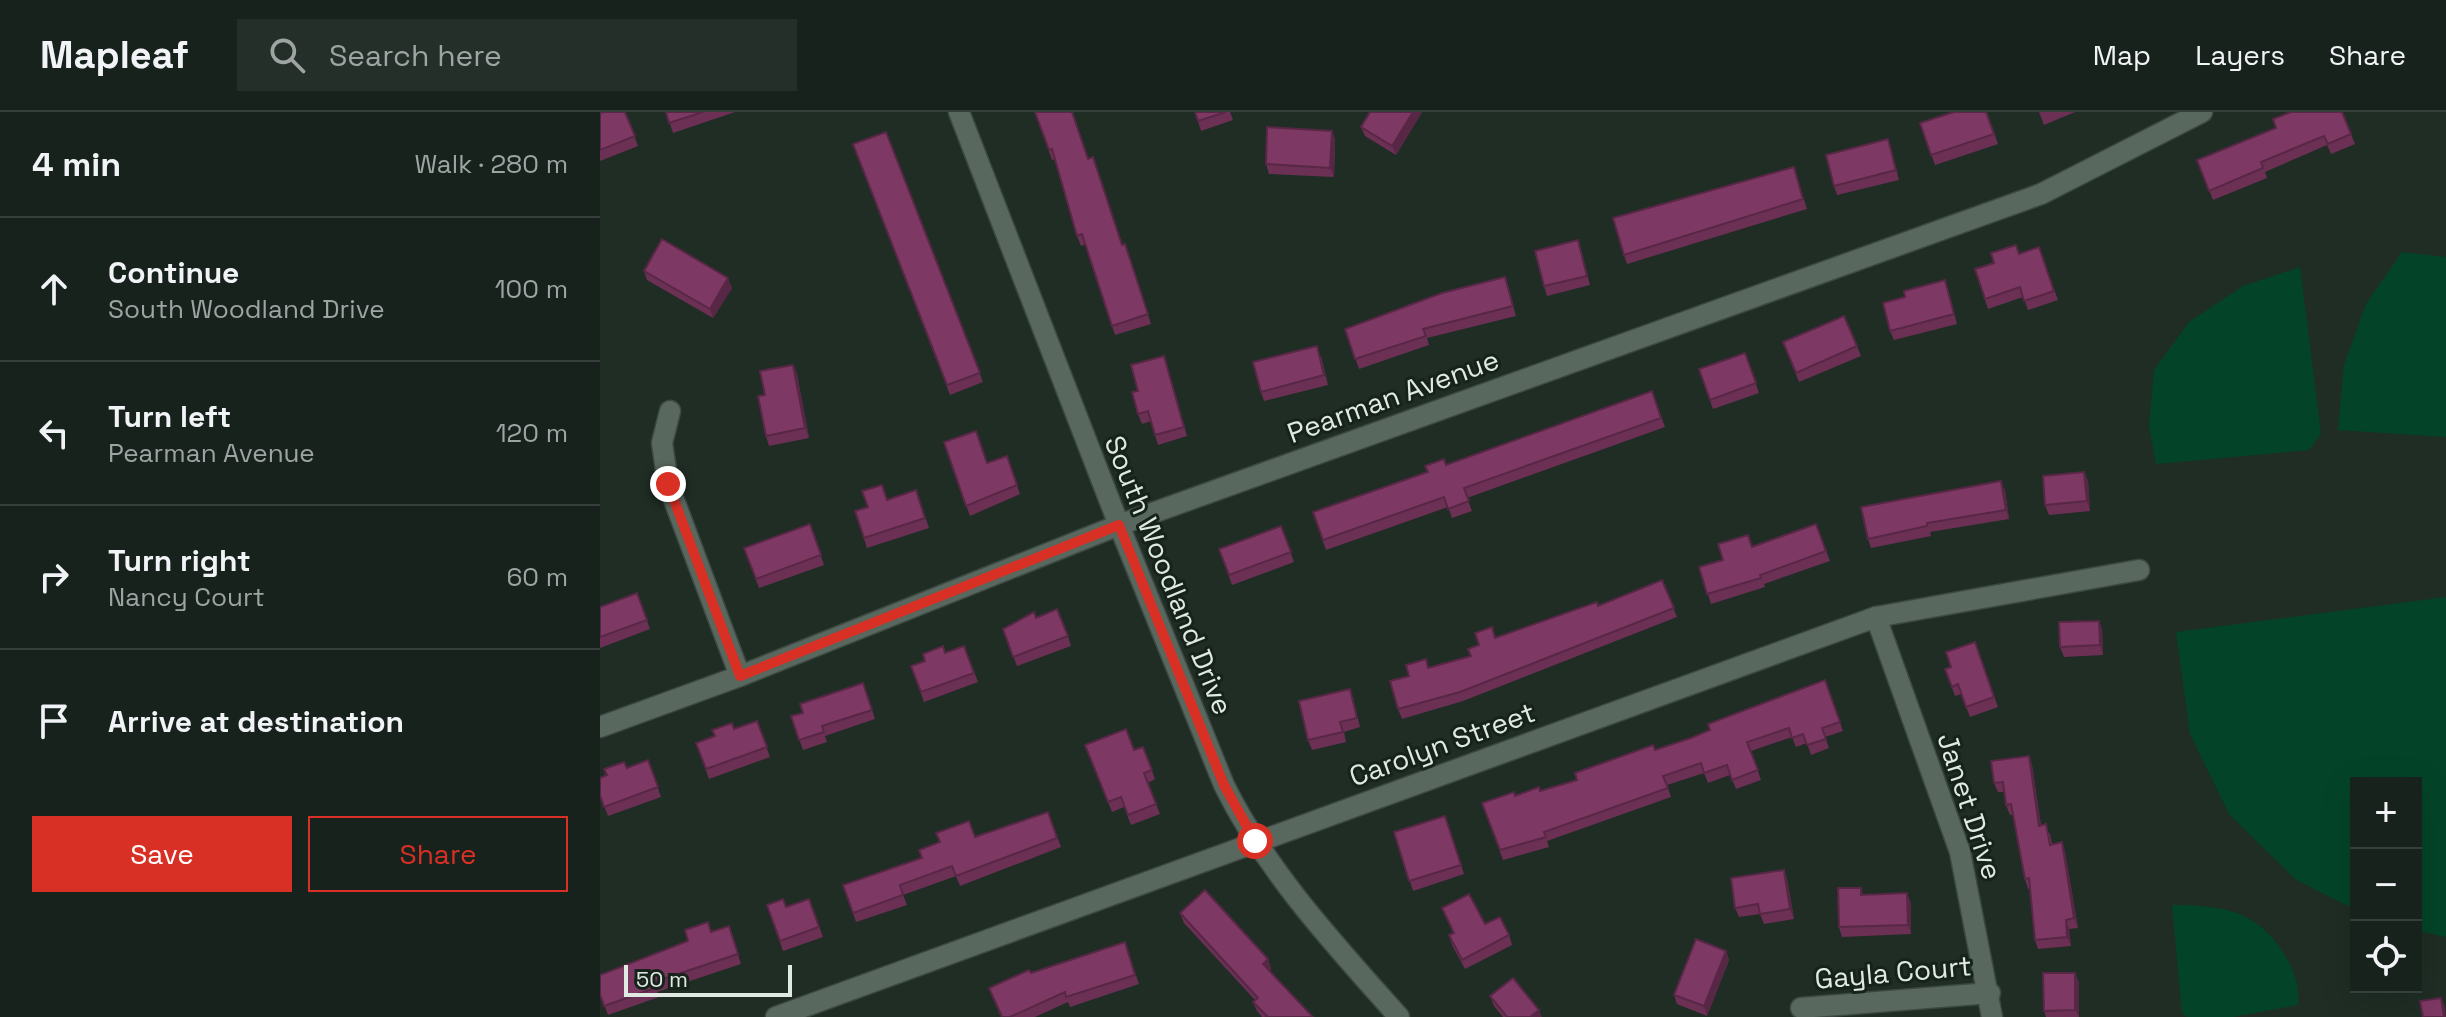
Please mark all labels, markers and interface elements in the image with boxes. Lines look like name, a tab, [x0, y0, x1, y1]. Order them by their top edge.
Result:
search box	[237, 19, 797, 91]
text: Mapleaf	[40, 31, 189, 79]
icon: search	[265, 33, 309, 77]
text: Search here	[329, 36, 502, 75]
text: Map	[2093, 37, 2151, 73]
text: Layers	[2195, 37, 2285, 73]
text: Share	[2329, 37, 2406, 73]
text: 4 min	[32, 143, 121, 186]
text: Walk · 280 m	[414, 147, 568, 181]
text: Continue	[108, 253, 239, 292]
icon: ahead	[32, 267, 76, 311]
text: 100 m	[495, 272, 568, 306]
text: South Woodland Drive	[108, 292, 385, 326]
street label: Pearman Avenue	[1282, 341, 1504, 451]
text: Turn left	[108, 397, 231, 436]
icon: left	[32, 411, 76, 455]
text: 120 m	[496, 416, 568, 450]
street label: South Woodland Drive	[1097, 430, 1241, 720]
text: Pearman Avenue	[108, 436, 315, 470]
route end	[650, 466, 686, 502]
text: Turn right	[108, 541, 251, 580]
icon: right	[32, 555, 76, 599]
text: 60 m	[506, 560, 568, 594]
text: Nancy Court	[108, 580, 265, 614]
street label: Carolyn Street	[1344, 694, 1540, 794]
icon: arrive	[32, 699, 76, 743]
text: Arrive at destination	[108, 702, 404, 741]
street label: Janet Drive	[1929, 728, 2011, 884]
map controls	[2350, 777, 2422, 993]
button: +	[2350, 777, 2422, 849]
button: Save	[32, 816, 292, 892]
button: Share	[308, 816, 568, 892]
route start	[1237, 823, 1273, 859]
button: −	[2350, 849, 2422, 921]
button: locate	[2350, 921, 2422, 993]
street label: Gayla Court	[1813, 947, 1973, 997]
scale bar	[624, 961, 792, 997]
text: 50 m	[636, 965, 688, 993]

